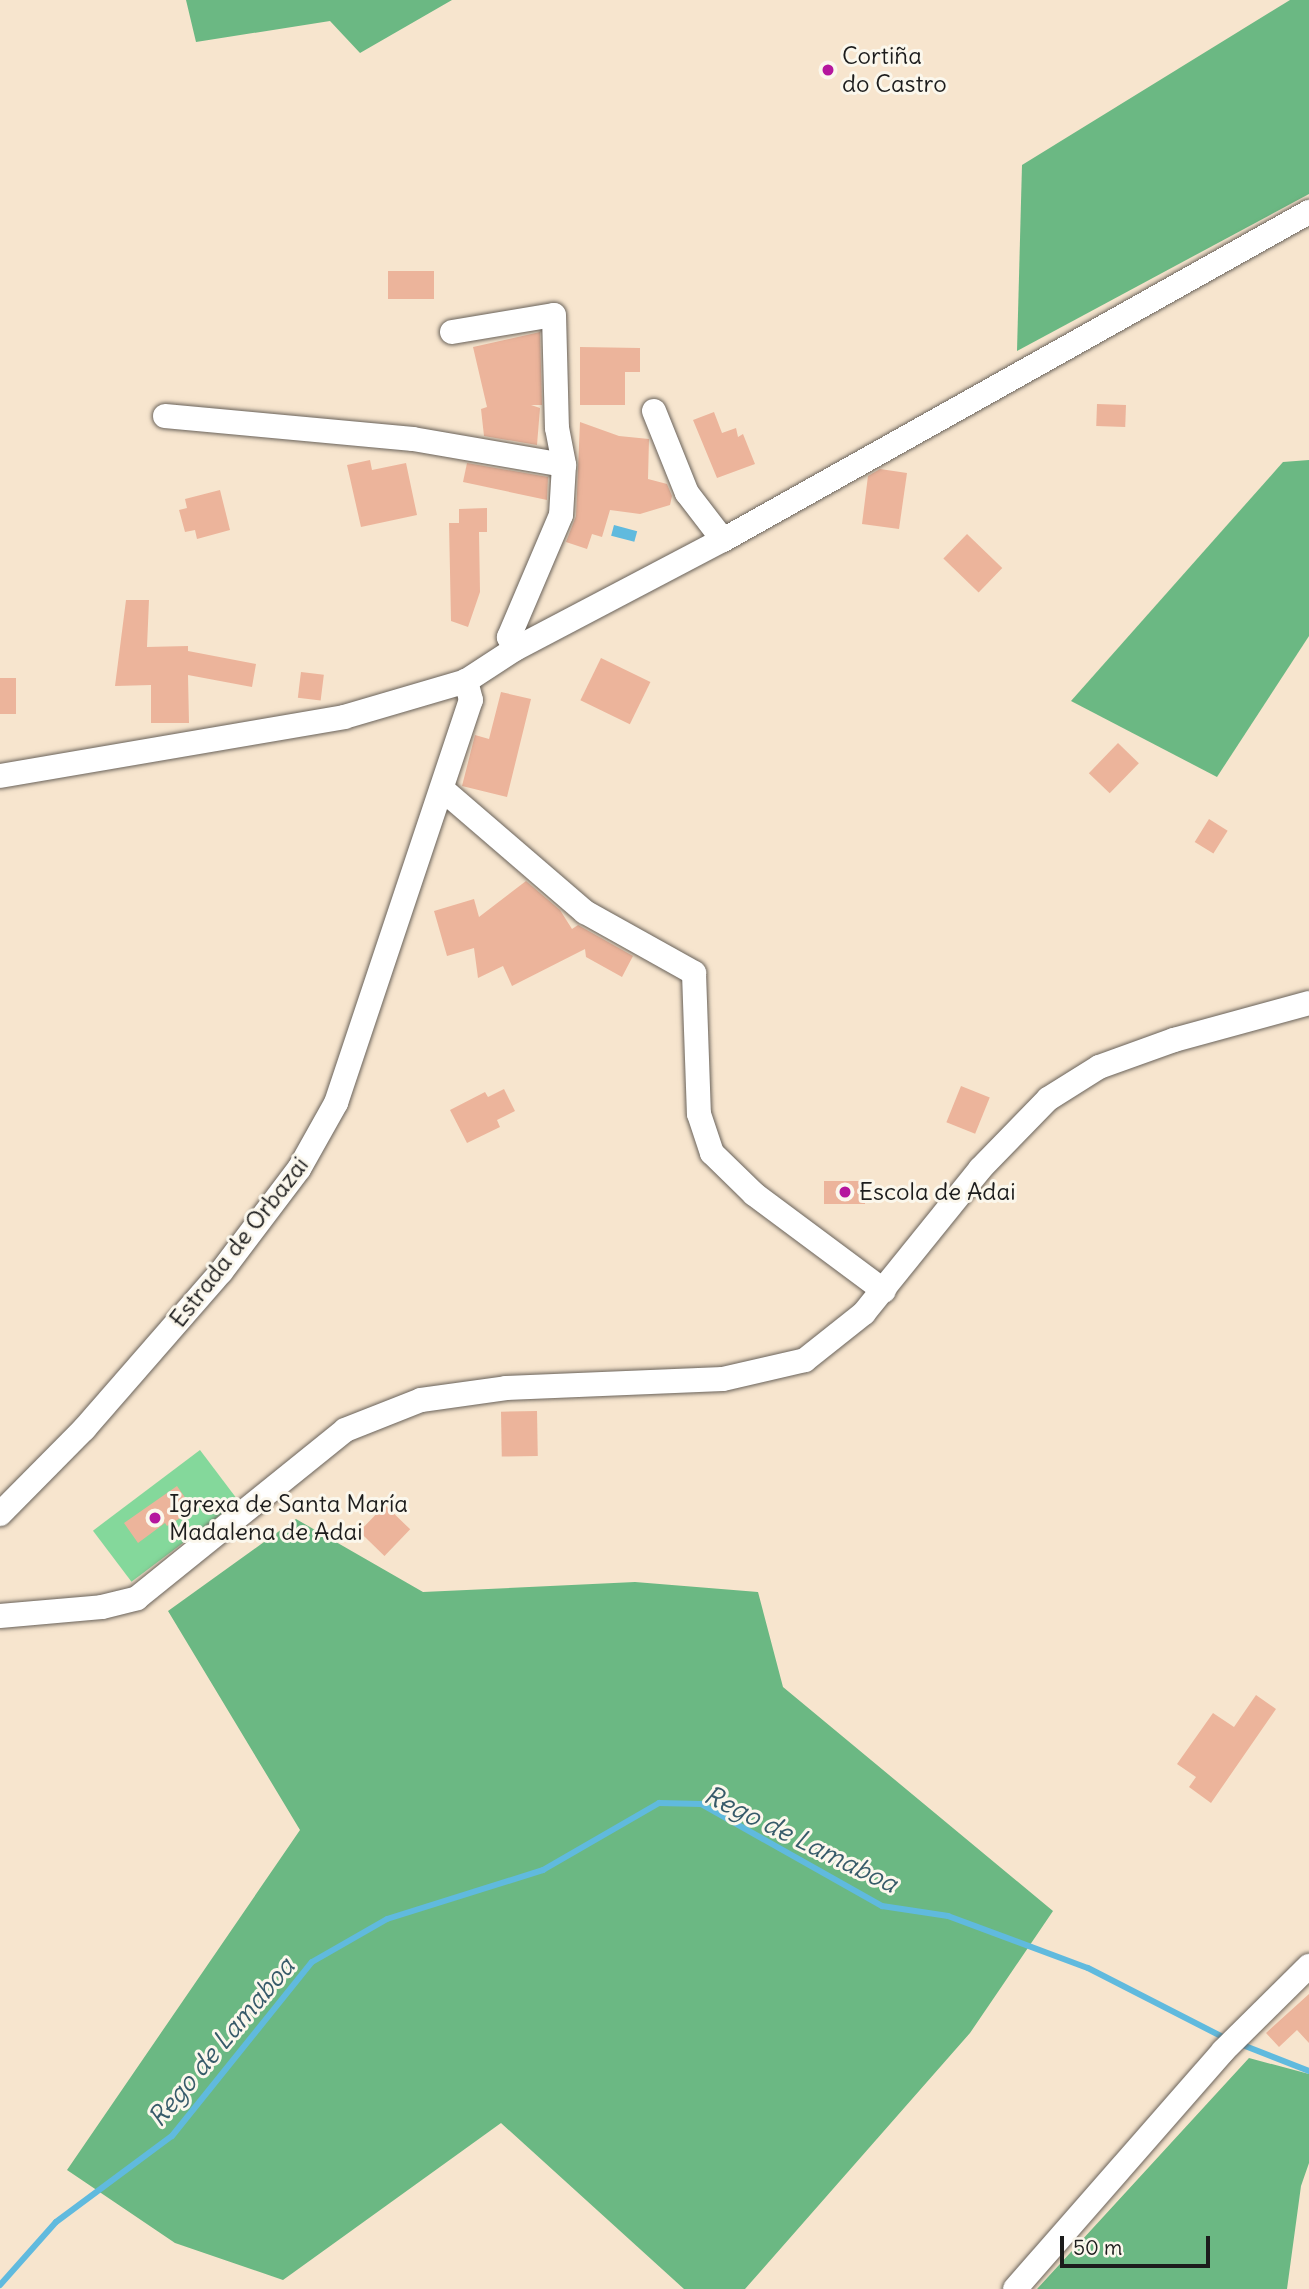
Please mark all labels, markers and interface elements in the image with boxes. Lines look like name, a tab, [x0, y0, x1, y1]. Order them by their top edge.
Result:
place label: Cortiña do Castro	[842, 42, 947, 98]
marker: Cortiña do Castro	[820, 62, 836, 78]
street label: Estrada de Orbazai	[164, 1151, 314, 1333]
place label: Escola de Adai	[859, 1178, 1016, 1206]
marker: Escola de Adai	[837, 1184, 853, 1200]
place label: Igrexa de Santa María Madalena de Adai	[169, 1490, 408, 1546]
marker: Igrexa de Santa María Madalena de Adai	[147, 1510, 163, 1526]
water label: Rego de Lamaboa	[699, 1779, 903, 1899]
water label: Rego de Lamaboa	[141, 1951, 301, 2133]
scale bar	[1064, 2222, 1214, 2266]
text: 50 m	[1073, 2234, 1122, 2261]

